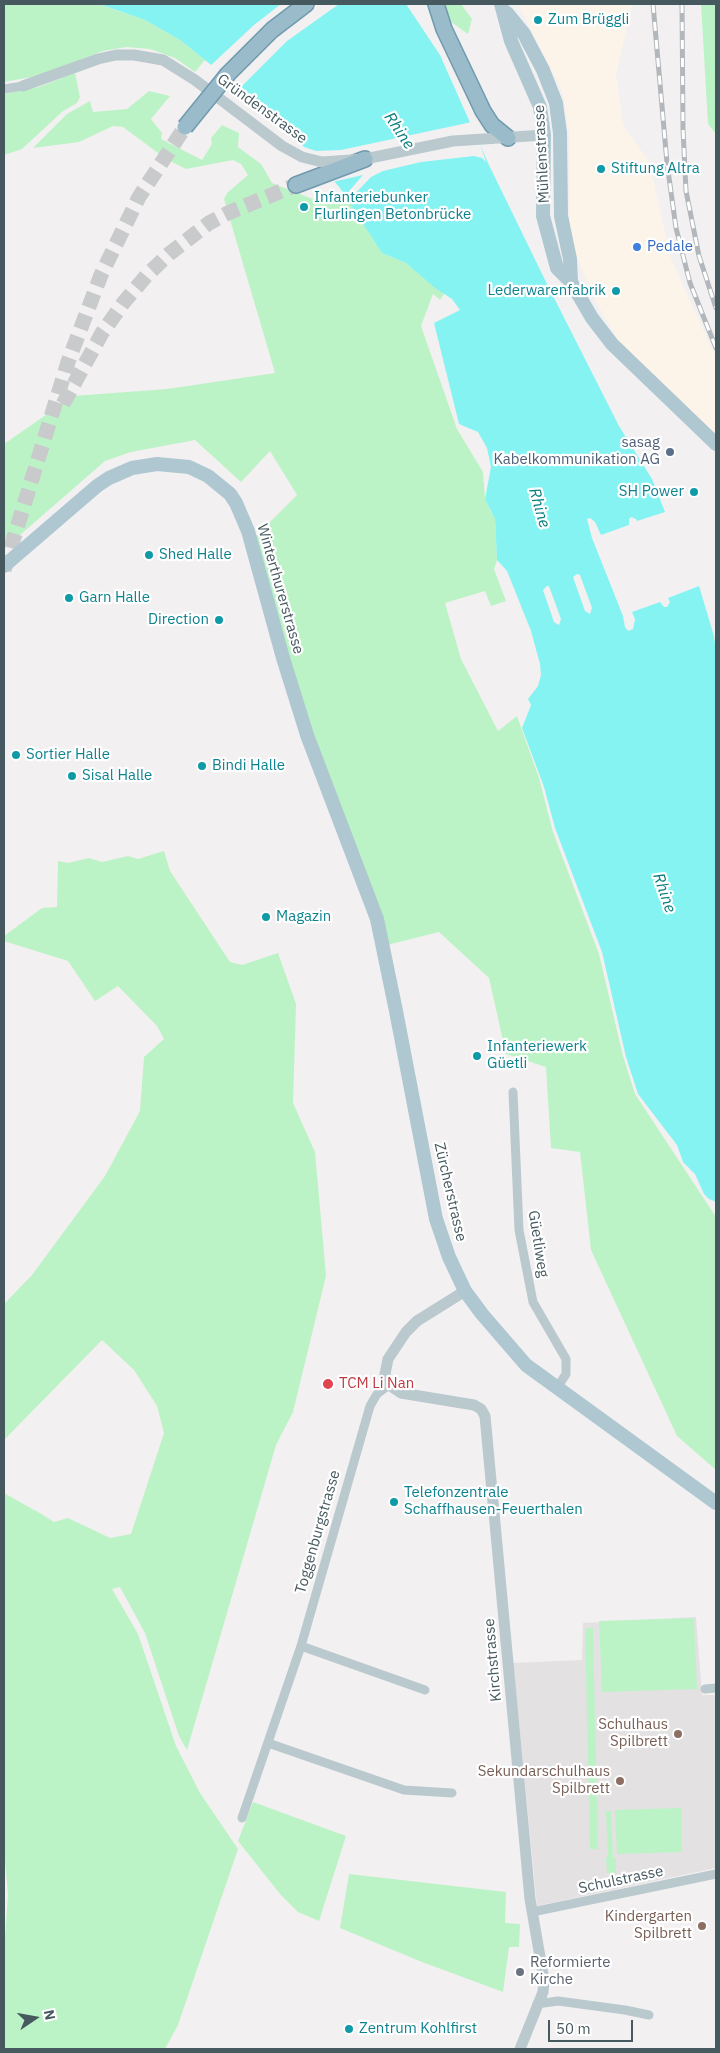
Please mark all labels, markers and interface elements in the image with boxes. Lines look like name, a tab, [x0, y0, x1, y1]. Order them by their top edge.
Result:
place label: Zum Brüggli	[548, 11, 629, 29]
marker: Zum Brüggli	[532, 14, 544, 26]
street label: Gründenstrasse	[213, 70, 311, 148]
street label: Mühlenstrasse	[530, 104, 554, 204]
water label: Rhine	[380, 109, 418, 153]
place label: Stiftung Altra	[611, 160, 700, 178]
marker: Stiftung Altra	[595, 163, 607, 175]
place label: Infanteriebunker Flurlingen Betonbrücke	[314, 189, 471, 224]
marker: Infanteriebunker Flurlingen Betonbrücke	[298, 201, 310, 213]
place label: Pedale	[647, 238, 693, 256]
marker: Pedale	[631, 241, 643, 253]
place label: Lederwarenfabrik	[488, 282, 606, 300]
marker: Lederwarenfabrik	[610, 285, 622, 297]
place label: sasag Kabelkommunikation AG	[494, 434, 660, 469]
marker: sasag Kabelkommunikation AG	[664, 446, 676, 458]
place label: SH Power	[619, 483, 684, 501]
water label: Rhine	[524, 486, 554, 530]
marker: SH Power	[688, 486, 700, 498]
street label: Winterthurerstrasse	[253, 522, 307, 656]
place label: Shed Halle	[159, 546, 232, 564]
marker: Shed Halle	[143, 549, 155, 561]
place label: Garn Halle	[79, 589, 150, 607]
marker: Garn Halle	[63, 592, 75, 604]
place label: Direction	[148, 611, 209, 629]
marker: Direction	[213, 614, 225, 626]
place label: Sortier Halle	[26, 746, 110, 764]
marker: Sortier Halle	[10, 749, 22, 761]
place label: Bindi Halle	[212, 757, 285, 775]
marker: Bindi Halle	[196, 760, 208, 772]
place label: Sisal Halle	[82, 767, 152, 785]
marker: Sisal Halle	[66, 770, 78, 782]
water label: Rhine	[648, 871, 680, 915]
place label: Magazin	[276, 908, 331, 926]
marker: Magazin	[260, 911, 272, 923]
place label: Infanteriewerk Güetli	[487, 1038, 587, 1073]
marker: Infanteriewerk Güetli	[471, 1050, 483, 1062]
street label: Zürcherstrasse	[430, 1141, 470, 1243]
street label: Güetliweg	[524, 1209, 552, 1279]
place label: TCM Li Nan	[339, 1375, 414, 1393]
marker: TCM Li Nan	[321, 1377, 335, 1391]
street label: Toggenburgstrasse	[292, 1468, 344, 1596]
place label: Telefonzentrale Schaffhausen-Feuerthalen	[404, 1484, 583, 1519]
marker: Telefonzentrale Schaffhausen-Feuerthalen	[388, 1496, 400, 1508]
street label: Kirchstrasse	[480, 1618, 506, 1702]
place label: Schulhaus Spilbrett	[598, 1716, 668, 1751]
marker: Schulhaus Spilbrett	[672, 1728, 684, 1740]
place label: Sekundarschulhaus Spilbrett	[478, 1763, 610, 1798]
marker: Sekundarschulhaus Spilbrett	[614, 1775, 626, 1787]
street label: Schulstrasse	[577, 1862, 665, 1898]
place label: Kindergarten Spilbrett	[605, 1908, 692, 1943]
marker: Kindergarten Spilbrett	[696, 1920, 708, 1932]
place label: Reformierte Kirche	[530, 1954, 610, 1989]
marker: Reformierte Kirche	[514, 1966, 526, 1978]
north arrow	[10, 1993, 60, 2043]
text: N	[40, 2008, 60, 2022]
scale bar	[550, 2010, 635, 2042]
text: 50 m	[556, 2019, 591, 2038]
place label: Zentrum Kohlfirst	[359, 2020, 477, 2038]
marker: Zentrum Kohlfirst	[343, 2023, 355, 2035]

